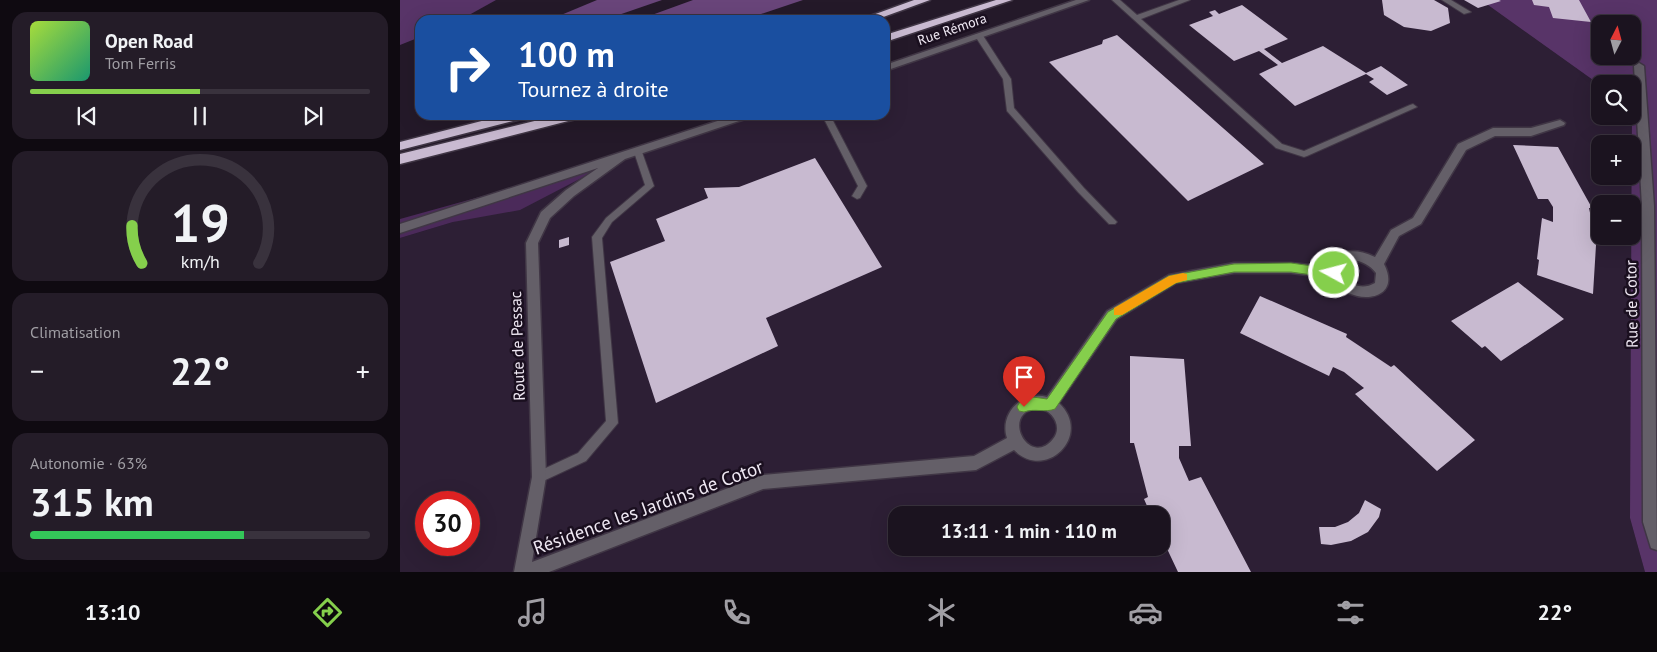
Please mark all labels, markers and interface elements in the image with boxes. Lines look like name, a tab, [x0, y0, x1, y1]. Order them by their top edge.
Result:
street label: Rue Rémora	[915, 9, 989, 49]
north arrow	[1591, 15, 1641, 65]
map controls	[1591, 15, 1641, 245]
text: Open Road	[105, 29, 193, 53]
text: 100 m	[518, 31, 615, 77]
icon: right	[435, 35, 500, 100]
text: Tom Ferris	[105, 53, 176, 73]
text: Tournez à droite	[518, 75, 669, 103]
button: search	[1591, 75, 1641, 125]
icon: previous	[73, 102, 101, 130]
icon: pause	[186, 102, 214, 130]
icon: next	[299, 102, 327, 130]
button: +	[1591, 135, 1641, 185]
text: 19	[171, 189, 229, 256]
button: −	[1591, 195, 1641, 245]
position arrow	[1307, 246, 1359, 298]
text: km/h	[180, 250, 220, 273]
street label: Rue de Cotor	[1620, 259, 1642, 348]
street label: Route de Pessac	[505, 291, 529, 401]
text: Climatisation	[30, 322, 120, 342]
text: 22°	[170, 346, 230, 395]
text: −	[30, 352, 44, 389]
text: +	[356, 352, 370, 389]
pin	[1003, 356, 1045, 407]
icon: arrive	[1010, 363, 1038, 391]
text: Autonomie · 63%	[30, 453, 147, 473]
street label: Résidence les Jardins de Cotor	[530, 454, 767, 560]
text: 315 km	[30, 477, 154, 526]
speed limit sign: 30	[415, 491, 480, 556]
text: 13:11 · 1 min · 110 m	[941, 519, 1117, 543]
icon: directions	[310, 595, 345, 630]
icon: music	[515, 595, 550, 630]
icon: phone	[719, 595, 754, 630]
icon: climate	[924, 595, 959, 630]
icon: car	[1128, 595, 1163, 630]
icon: filters	[1333, 595, 1368, 630]
text: 13:10	[85, 598, 141, 626]
text: 22°	[1538, 598, 1572, 626]

